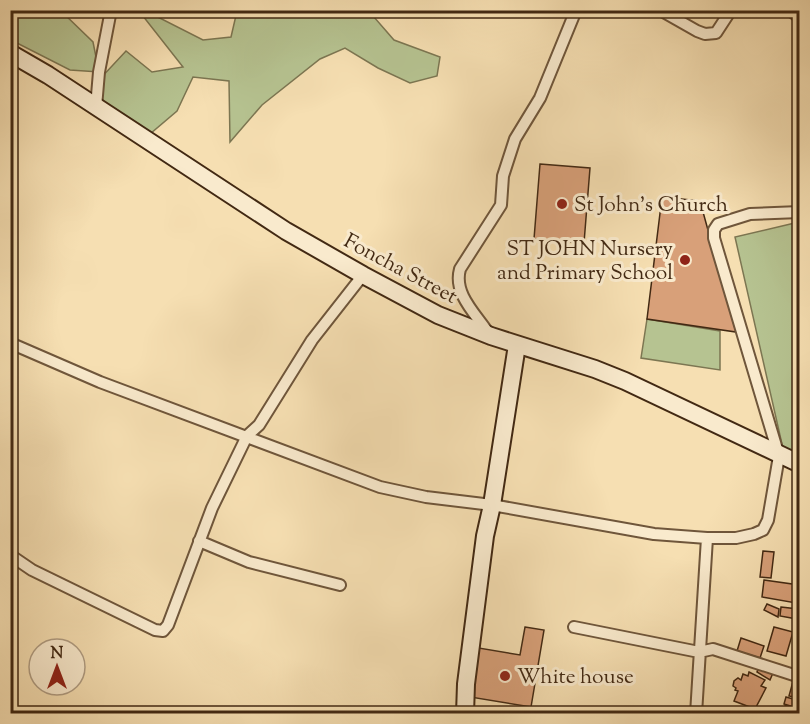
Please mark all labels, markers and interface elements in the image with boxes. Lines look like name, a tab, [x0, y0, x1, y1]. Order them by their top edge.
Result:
place label: St John's Church	[574, 191, 728, 221]
marker: St John's Church	[555, 197, 569, 211]
street label: Foncha Street	[338, 227, 462, 312]
place label: ST JOHN Nursery and Primary School	[497, 235, 674, 289]
marker: ST JOHN Nursery and Primary School	[678, 253, 692, 267]
north arrow	[27, 637, 87, 697]
text: N	[51, 643, 64, 666]
place label: White house	[517, 663, 634, 693]
marker: White house	[498, 669, 512, 683]

